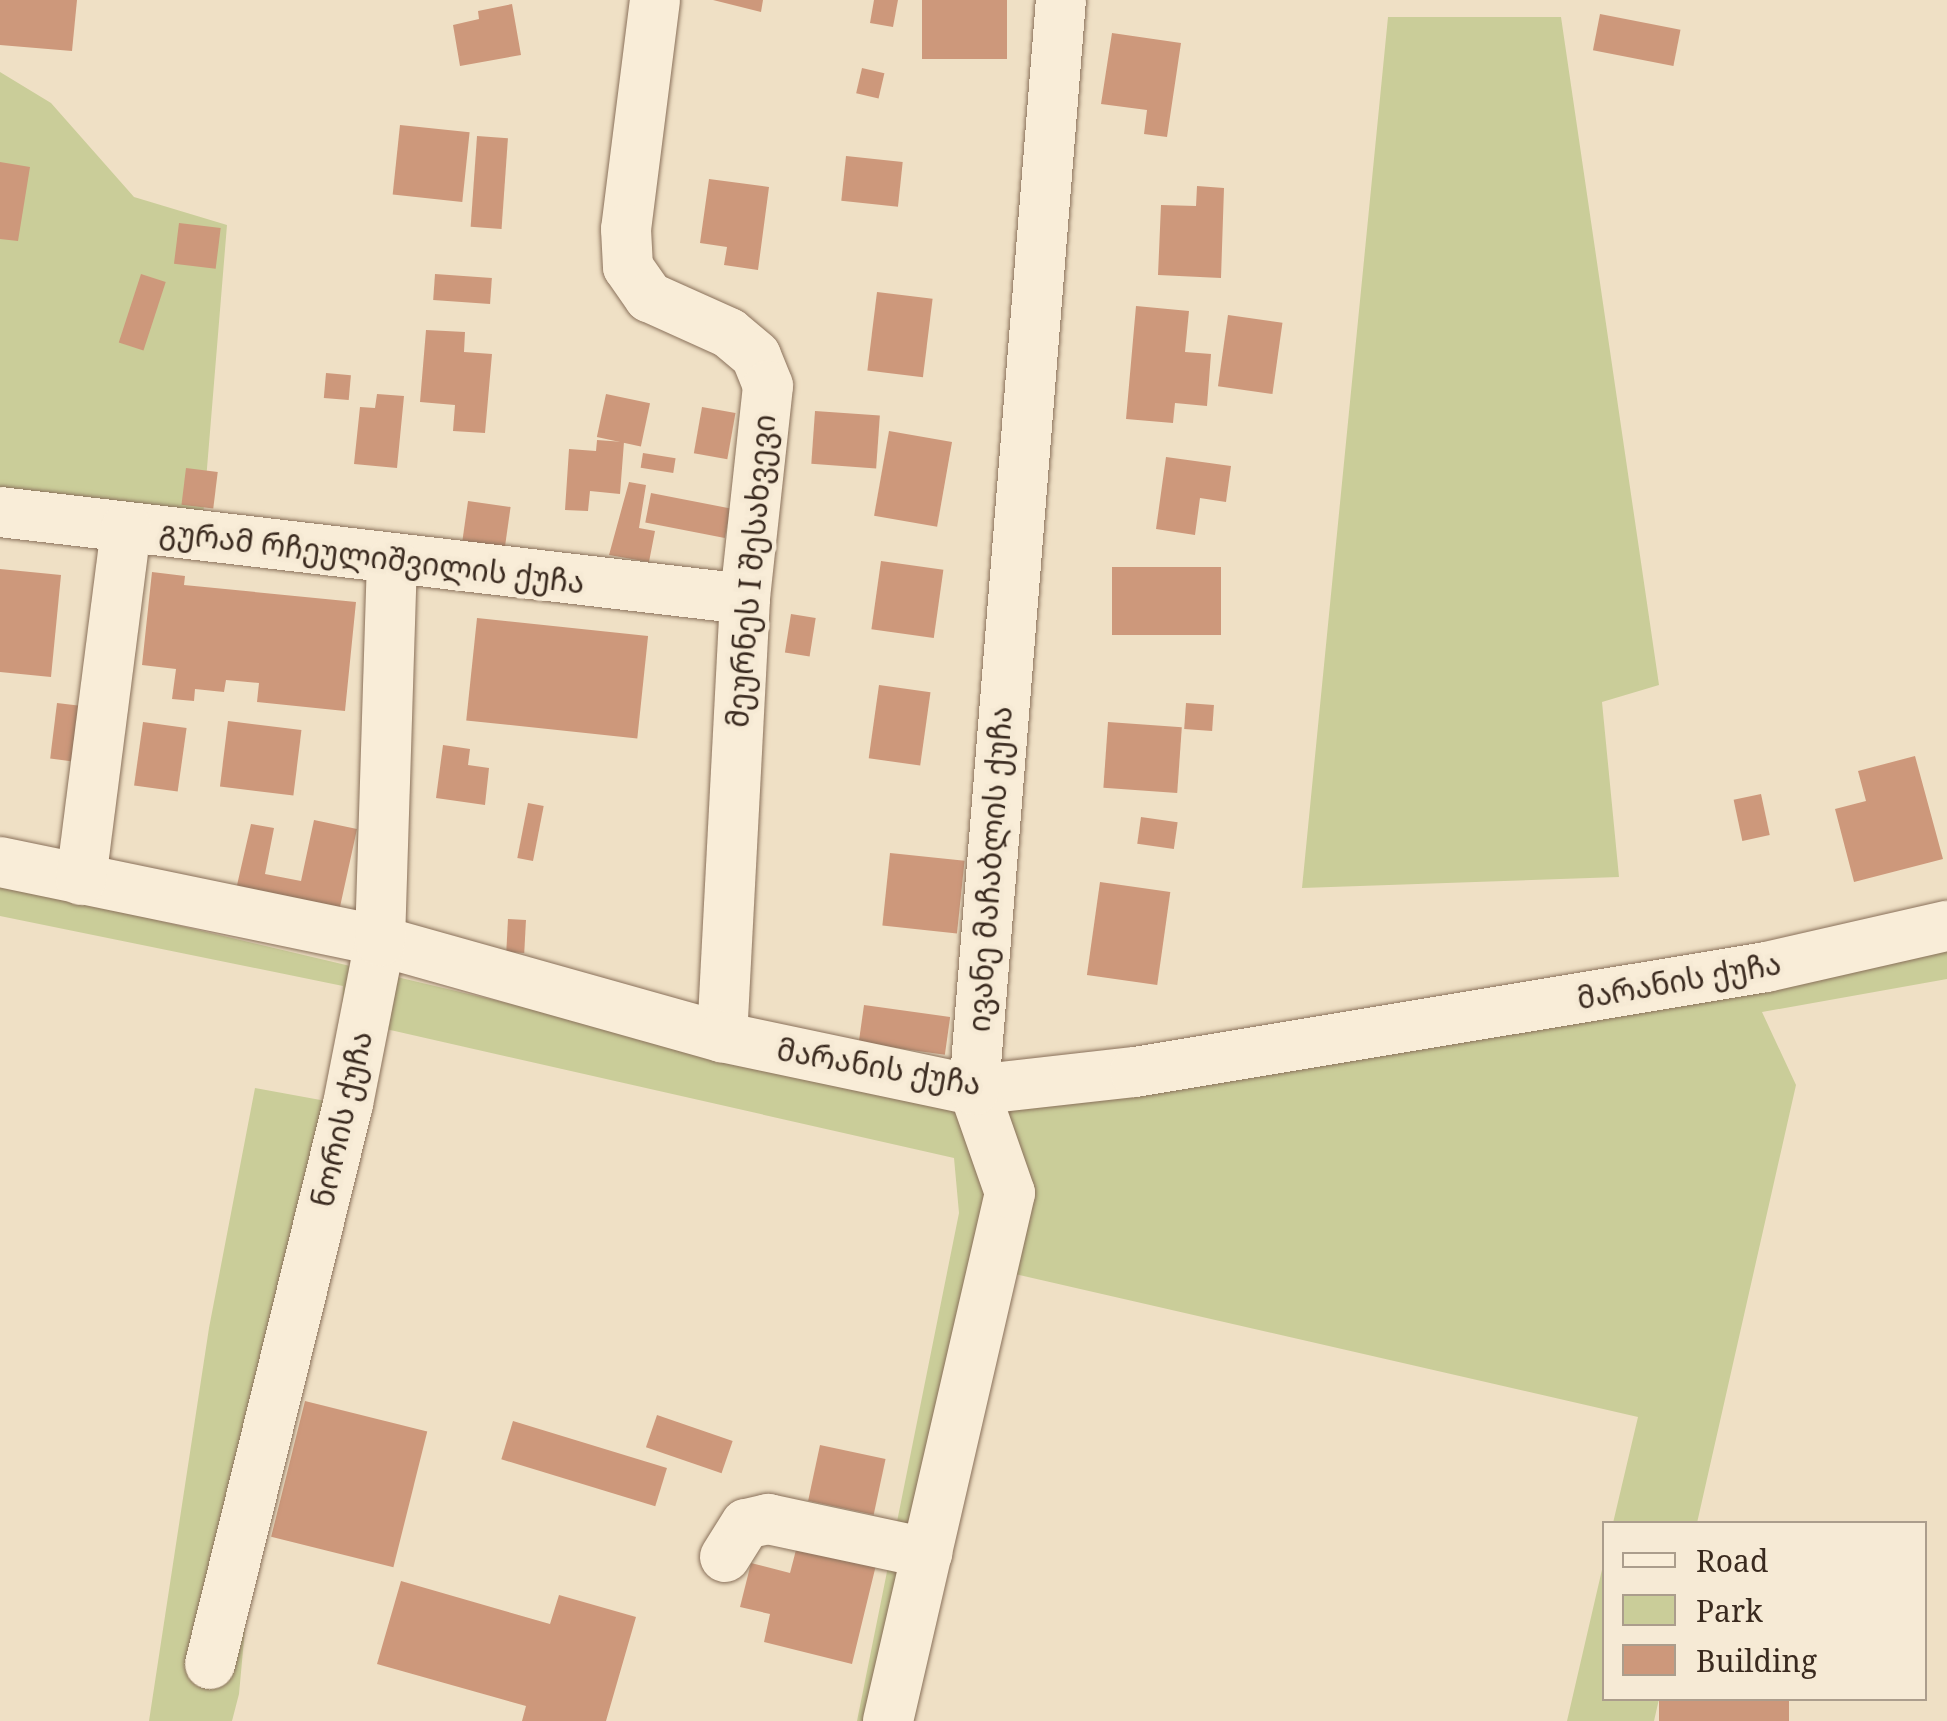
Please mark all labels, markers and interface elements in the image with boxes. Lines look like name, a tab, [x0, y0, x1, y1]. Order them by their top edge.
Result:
street label: მეურნეს I შესახვევი	[719, 413, 783, 729]
street label: გურამ რჩეულიშვილის ქუჩა	[157, 513, 587, 601]
street label: ივანე მაჩაბლის ქუჩა	[961, 705, 1019, 1033]
street label: მარანის ქუჩა	[1574, 945, 1784, 1017]
street label: ნორის ქუჩა	[304, 1027, 380, 1211]
street label: მარანის ქუჩა	[774, 1031, 984, 1103]
legend	[1602, 1521, 1927, 1701]
text: Road	[1696, 1540, 1768, 1581]
text: Park	[1696, 1590, 1763, 1631]
text: Building	[1696, 1640, 1817, 1681]

